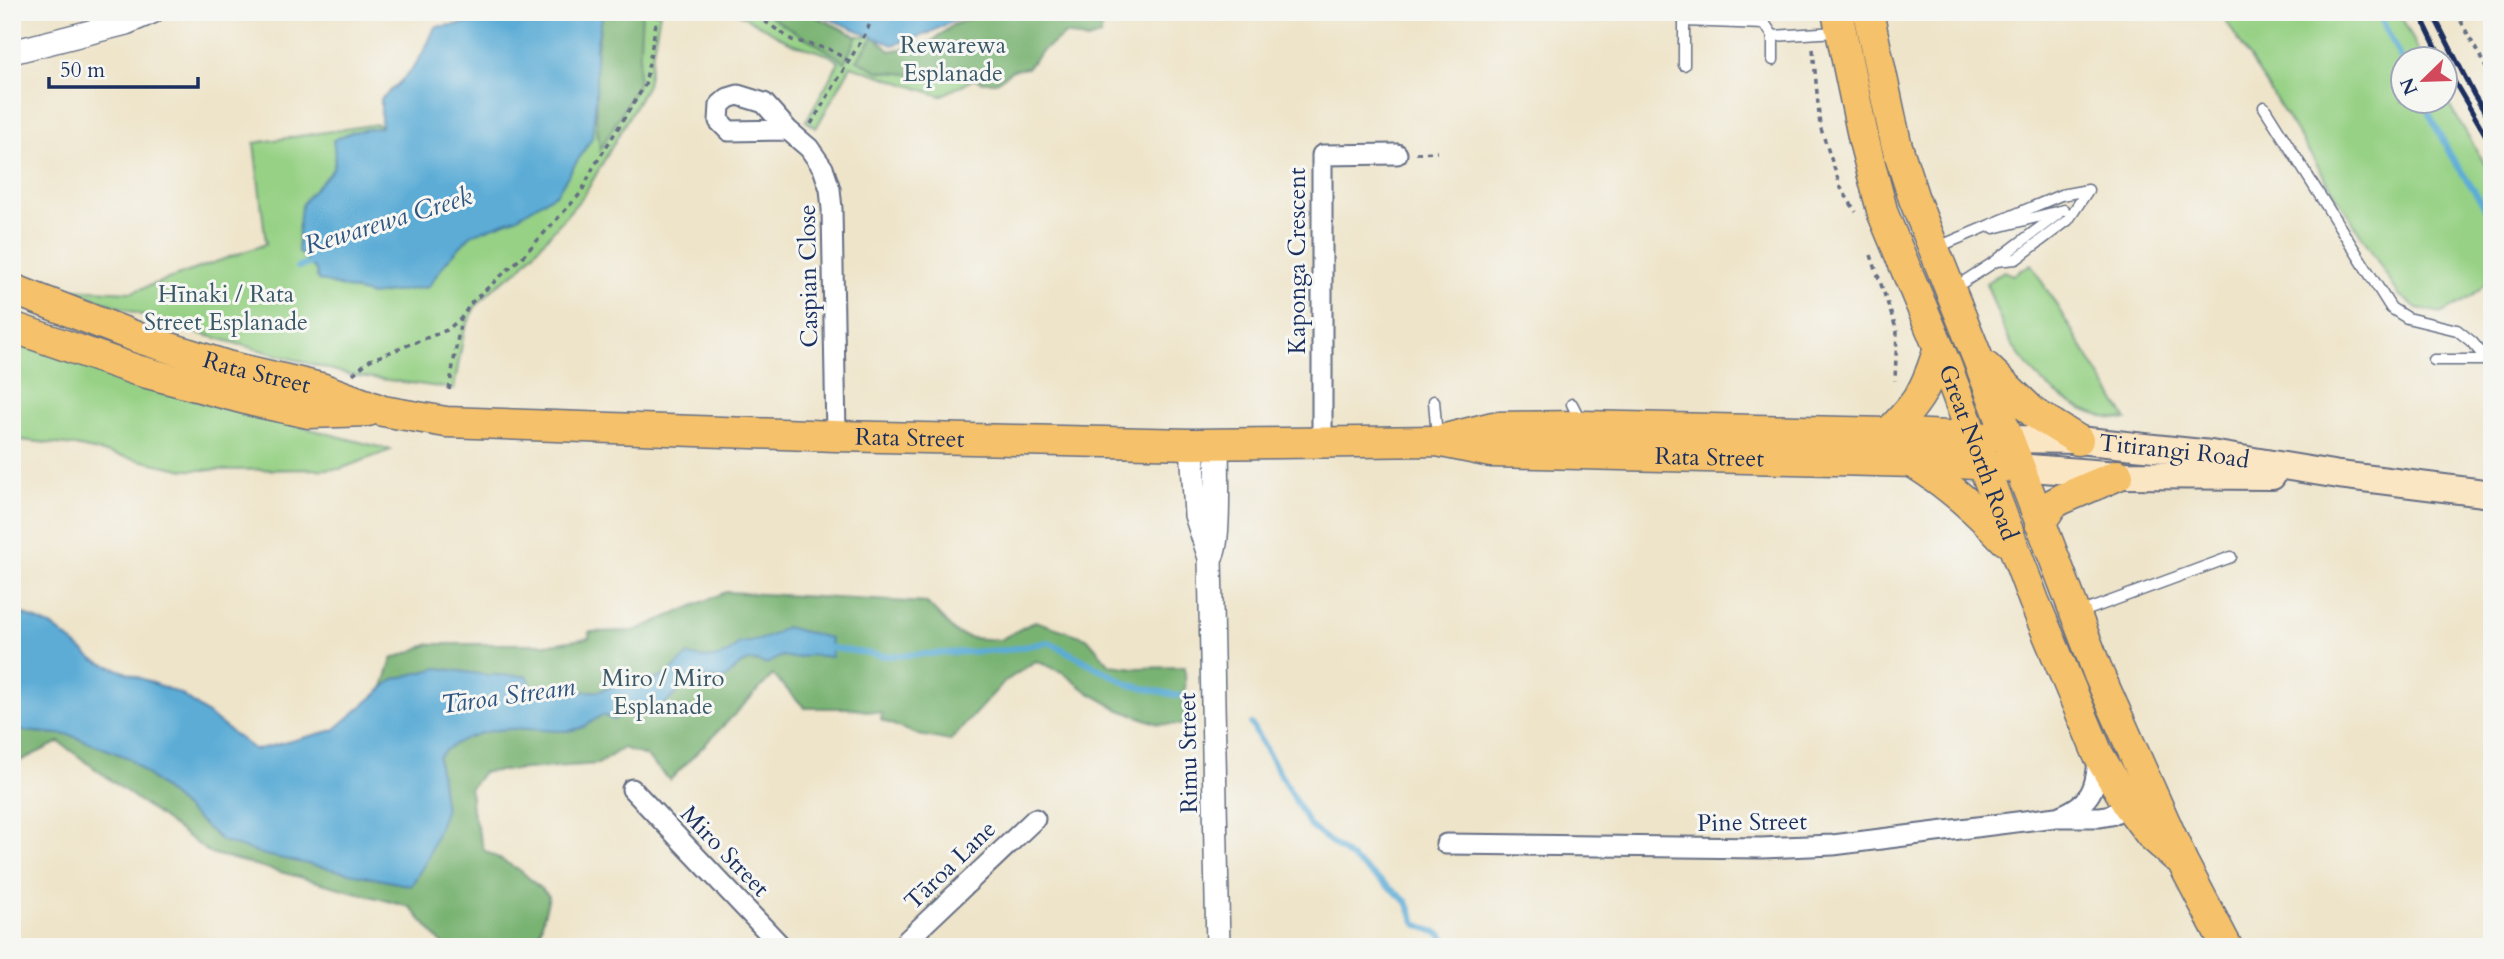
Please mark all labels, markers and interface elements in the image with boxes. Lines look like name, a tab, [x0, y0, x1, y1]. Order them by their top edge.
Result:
park label: Rewarewa Esplanade	[900, 29, 1007, 90]
scale bar	[49, 46, 198, 90]
north arrow	[2388, 46, 2458, 116]
text: 50 m	[60, 56, 105, 85]
text: N	[2394, 73, 2424, 99]
street label: Kaponga Crescent	[1281, 167, 1314, 354]
water label: Rewarewa Creek	[300, 178, 477, 263]
street label: Caspian Close	[791, 204, 826, 348]
park label: Hīnaki / Rata Street Esplanade	[144, 278, 308, 339]
street label: Rata Street	[199, 343, 314, 402]
street label: Great North Road	[1930, 360, 2026, 545]
street label: Rata Street	[855, 420, 965, 456]
street label: Titirangi Road	[2098, 426, 2252, 477]
street label: Rata Street	[1654, 440, 1765, 475]
park label: Miro / Miro Esplanade	[602, 662, 724, 723]
water label: Tāroa Stream	[439, 669, 578, 722]
street label: Rimu Street	[1171, 692, 1206, 814]
street label: Miro Street	[673, 798, 777, 905]
street label: Pine Street	[1697, 805, 1808, 840]
street label: Tāroa Lane	[897, 813, 1003, 917]

